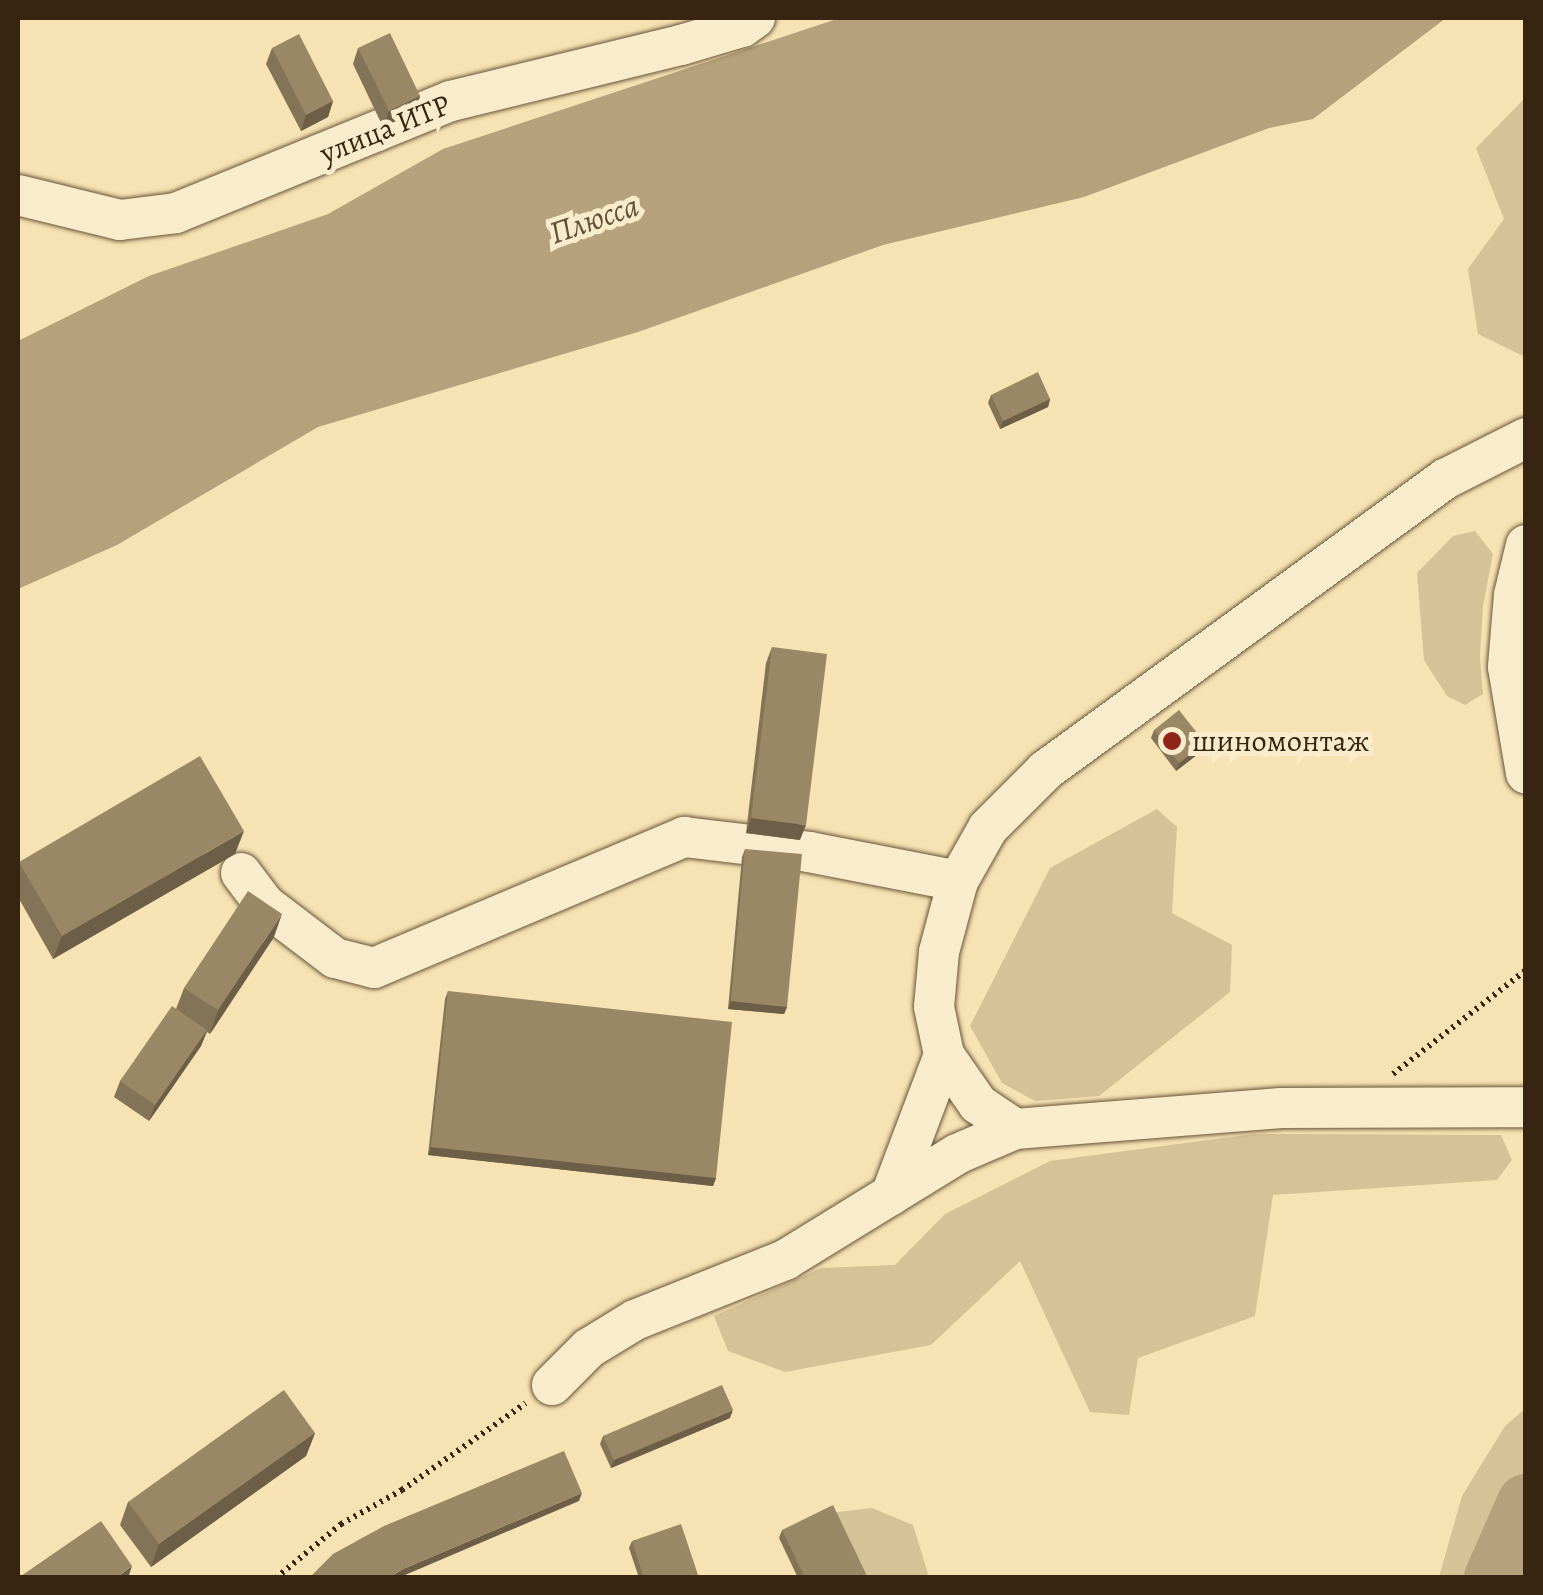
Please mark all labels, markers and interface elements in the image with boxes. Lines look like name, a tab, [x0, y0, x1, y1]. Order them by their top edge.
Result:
street label: улица ИТР	[315, 87, 455, 171]
water label: Плюсса	[544, 186, 644, 252]
place label: шиномонтаж	[1192, 723, 1369, 759]
marker: шиномонтаж	[1161, 730, 1183, 752]

